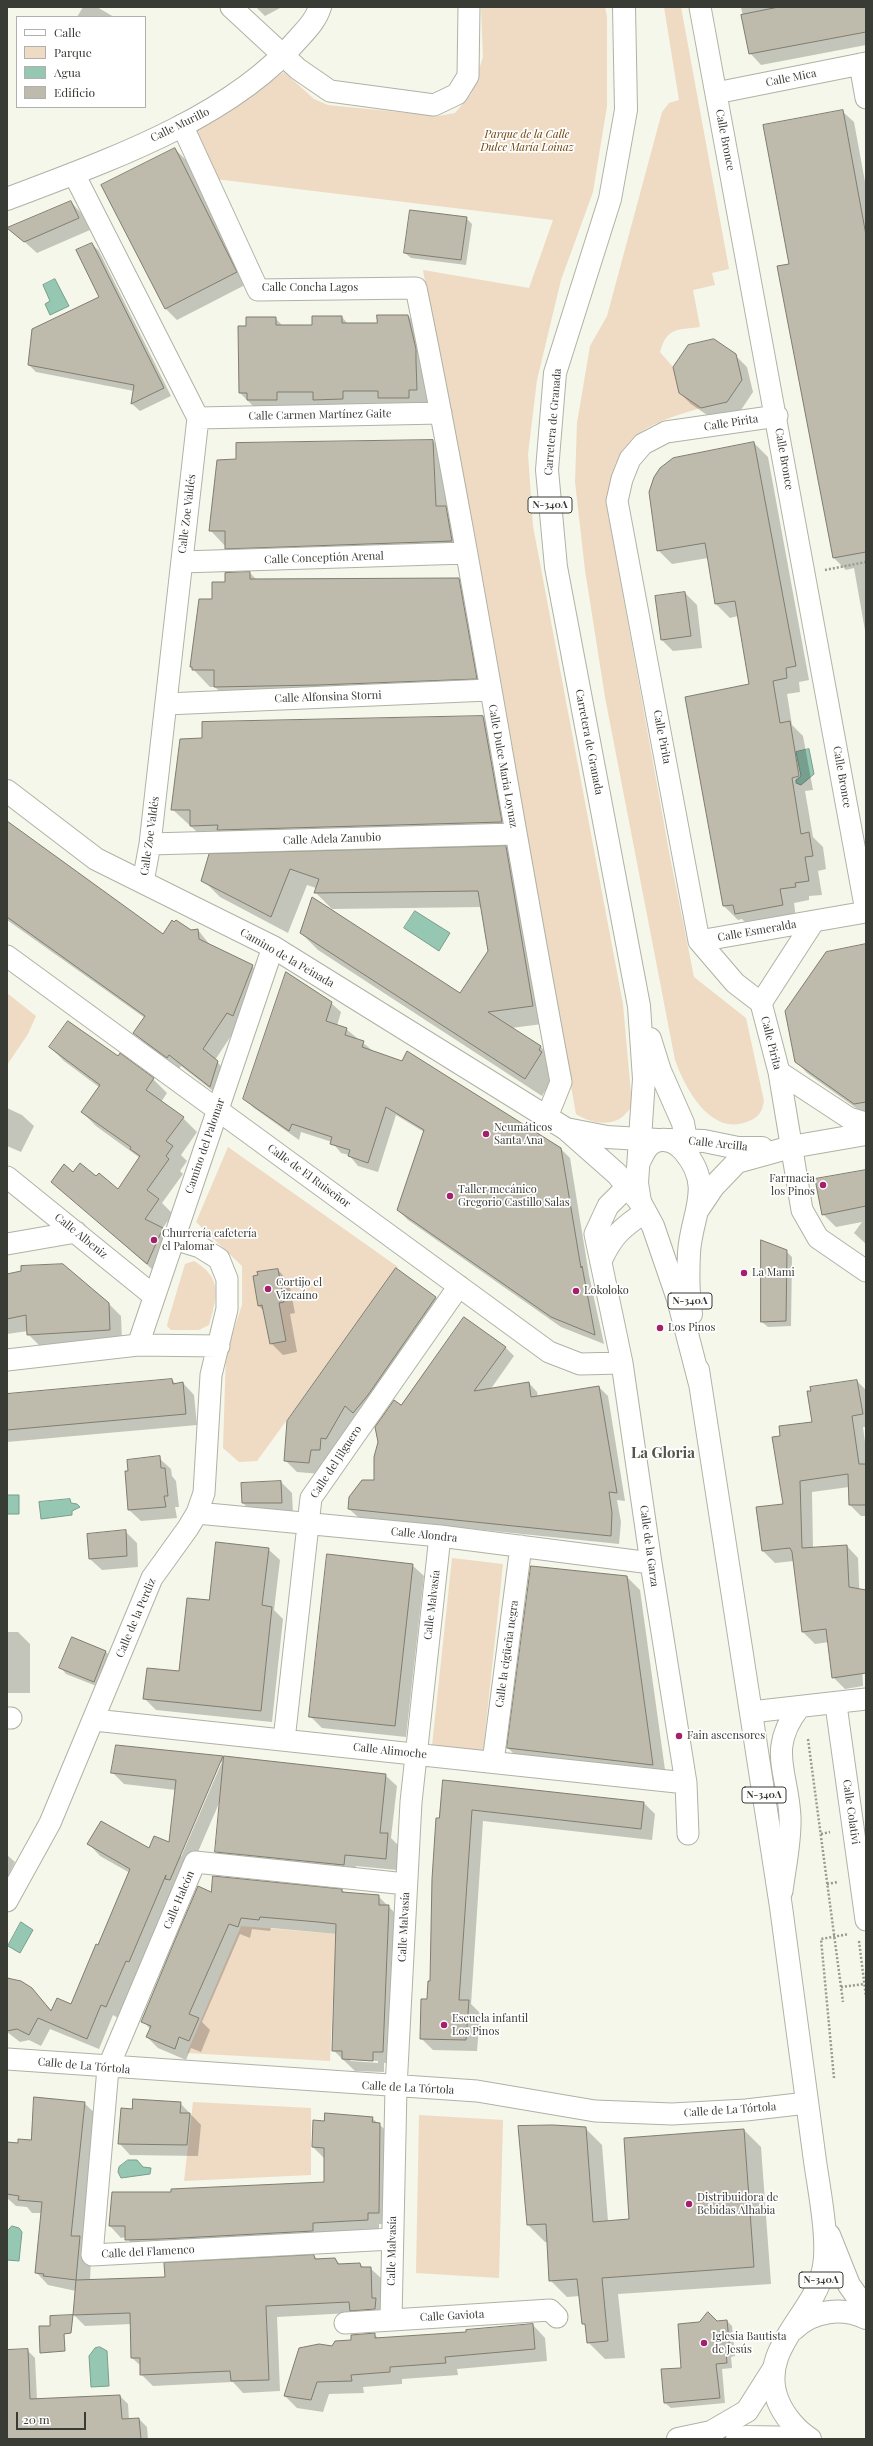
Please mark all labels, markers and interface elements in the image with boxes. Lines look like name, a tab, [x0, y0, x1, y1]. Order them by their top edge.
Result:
legend	[16, 16, 146, 108]
text: Calle	[54, 24, 81, 40]
text: Parque	[54, 44, 92, 60]
text: Agua	[54, 64, 81, 80]
street label: Calle Mica	[765, 67, 817, 89]
text: Edificio	[54, 84, 95, 100]
street label: Calle Murillo	[148, 105, 212, 145]
street label: Calle Bronce	[713, 108, 737, 172]
park label: Parque de la Calle Dulce María Loinaz	[480, 128, 574, 154]
street label: Calle Concha Lagos	[262, 281, 358, 295]
street label: Carretera de Granada	[542, 368, 564, 476]
street label: Calle Carmen Martínez Gaite	[248, 407, 392, 423]
street label: Calle Pirita	[703, 412, 759, 434]
street label: Calle Bronce	[772, 427, 796, 491]
street label: Calle Zoe Valdés	[176, 473, 198, 555]
road number: N-340A	[528, 497, 572, 513]
street label: Calle Conceptión Arenal	[264, 549, 384, 567]
street label: Carretera de Granada	[572, 688, 606, 796]
street label: Calle Alfonsina Storni	[274, 689, 382, 705]
street label: Calle Dulce Maria Loynaz	[486, 703, 520, 829]
street label: Calle Pirita	[650, 709, 674, 765]
street label: Calle Bronce	[830, 745, 854, 809]
street label: Calle Zoe Valdés	[138, 795, 162, 877]
street label: Calle Adela Zanubio	[283, 831, 381, 847]
street label: Calle Esmeralda	[717, 918, 797, 944]
street label: Camino de la Peinada	[238, 926, 336, 990]
street label: Calle Pirita	[758, 1015, 784, 1071]
street label: Camino del Palomar	[182, 1096, 228, 1196]
place label: Neumáticos Santa Ana	[494, 1121, 552, 1147]
marker: Neumáticos Santa Ana	[481, 1129, 491, 1139]
street label: Calle Arcilla	[688, 1134, 748, 1154]
street label: Calle de El Ruiseñor	[265, 1141, 353, 1211]
place label: Farmacia los Pinos	[769, 1172, 815, 1198]
marker: Farmacia los Pinos	[818, 1180, 828, 1190]
place label: Taller mecánico Gregorio Castillo Salas	[458, 1183, 570, 1209]
marker: Taller mecánico Gregorio Castillo Salas	[445, 1191, 455, 1201]
street label: Calle Albeniz	[52, 1211, 110, 1261]
place label: Churrería cafetería el Palomar	[162, 1227, 257, 1253]
marker: Churrería cafetería el Palomar	[149, 1235, 159, 1245]
place label: La Mami	[752, 1266, 795, 1280]
marker: La Mami	[739, 1268, 749, 1278]
place label: Cortijo el Vizcaíno	[276, 1276, 322, 1302]
marker: Cortijo el Vizcaíno	[263, 1284, 273, 1294]
place label: Lokoloko	[584, 1284, 629, 1298]
marker: Lokoloko	[571, 1286, 581, 1296]
road number: N-340A	[668, 1293, 712, 1309]
place label: Los Pinos	[668, 1321, 715, 1335]
marker: Los Pinos	[655, 1323, 665, 1333]
street label: Calle del Jilguero	[308, 1423, 364, 1501]
district label: La Gloria	[631, 1444, 695, 1462]
street label: Calle de la Garza	[637, 1504, 661, 1588]
street label: Calle Alondra	[390, 1525, 458, 1545]
street label: Calle Malvasía	[421, 1569, 443, 1641]
street label: Calle de la Perdiz	[113, 1576, 159, 1660]
street label: Calle la cigüeña negra	[493, 1599, 521, 1709]
place label: Fain ascensores	[687, 1729, 765, 1743]
marker: Fain ascensores	[674, 1731, 684, 1741]
street label: Calle Alimoche	[353, 1741, 427, 1761]
street label: Calle Colativi	[840, 1779, 862, 1845]
road number: N-340A	[742, 1787, 786, 1803]
street label: Calle Halcón	[161, 1869, 197, 1931]
street label: Calle Malvasía	[396, 1892, 412, 1962]
place label: Escuela infantil Los Pinos	[452, 2012, 528, 2038]
marker: Escuela infantil Los Pinos	[439, 2020, 449, 2030]
street label: Calle de La Tórtola	[37, 2055, 131, 2077]
street label: Calle de La Tórtola	[361, 2079, 455, 2097]
street label: Calle de La Tórtola	[683, 2100, 777, 2120]
place label: Distribuidora de Bebidas Alhabia	[697, 2191, 778, 2217]
marker: Distribuidora de Bebidas Alhabia	[684, 2199, 694, 2209]
street label: Calle Malvasía	[385, 2216, 399, 2286]
street label: Calle del Flamenco	[101, 2243, 195, 2261]
road number: N-340A	[799, 2272, 843, 2288]
street label: Calle Gaviota	[419, 2308, 485, 2324]
place label: Iglesia Bautista de Jesús	[712, 2330, 787, 2356]
marker: Iglesia Bautista de Jesús	[699, 2338, 709, 2348]
scale bar	[18, 2404, 88, 2430]
text: 20 m	[23, 2411, 50, 2427]

